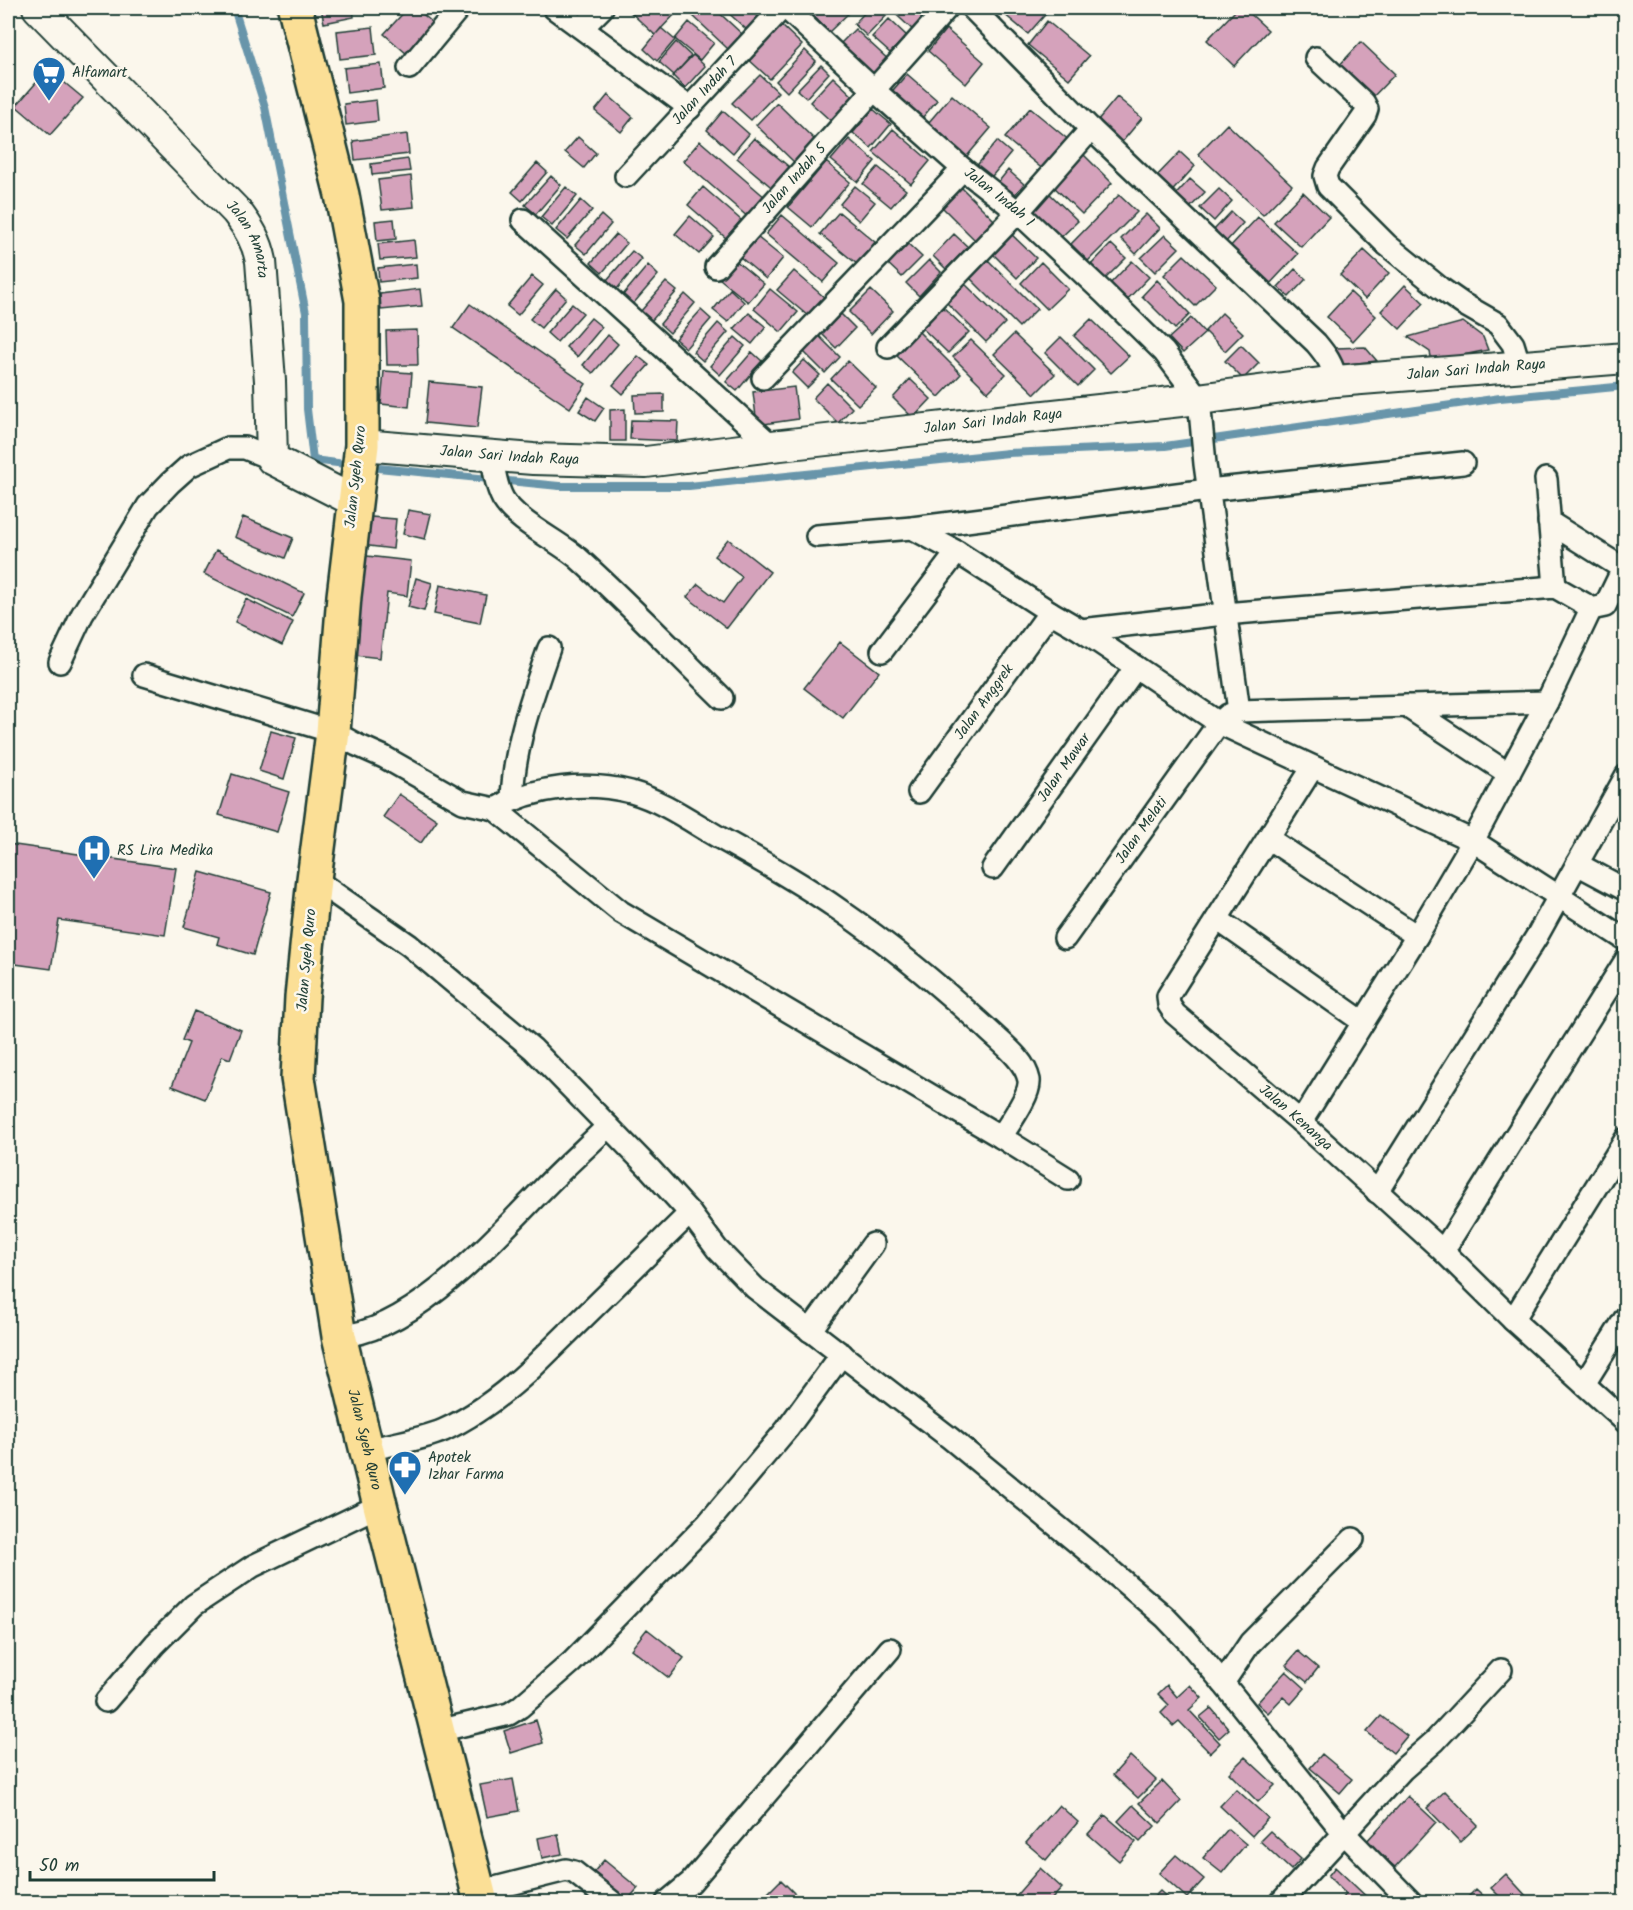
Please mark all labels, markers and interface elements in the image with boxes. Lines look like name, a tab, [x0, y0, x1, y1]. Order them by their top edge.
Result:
street label: Jalan Indah 7	[667, 50, 744, 131]
supermarket icon: Alfamart	[31, 55, 67, 102]
place label: Alfamart	[72, 61, 127, 85]
street label: Jalan Indah 5	[756, 137, 833, 220]
street label: Jalan Indah 1	[958, 162, 1040, 233]
street label: Jalan Amarta	[220, 195, 274, 279]
street label: Jalan Sari Indah Raya	[1406, 352, 1547, 387]
street label: Jalan Sari Indah Raya	[922, 402, 1064, 441]
street label: Jalan Syeh Quro	[339, 424, 373, 530]
street label: Jalan Sari Indah Raya	[439, 439, 580, 472]
street label: Jalan Anggrek	[948, 658, 1021, 745]
street label: Jalan Mawar	[1031, 727, 1098, 807]
street label: Jalan Melati	[1110, 791, 1175, 869]
hospital icon: RS Lira Medika	[76, 833, 112, 880]
place label: RS Lira Medika	[117, 839, 213, 863]
street label: Jalan Syeh Quro	[291, 907, 323, 1012]
street label: Jalan Kenanga	[1253, 1079, 1338, 1157]
street label: Jalan Syeh Quro	[340, 1387, 388, 1493]
place label: Apotek Izhar Farma	[428, 1446, 504, 1487]
pharmacy icon: Apotek Izhar Farma	[387, 1449, 423, 1496]
scale bar	[30, 1844, 214, 1882]
text: 50 m	[39, 1852, 79, 1881]

